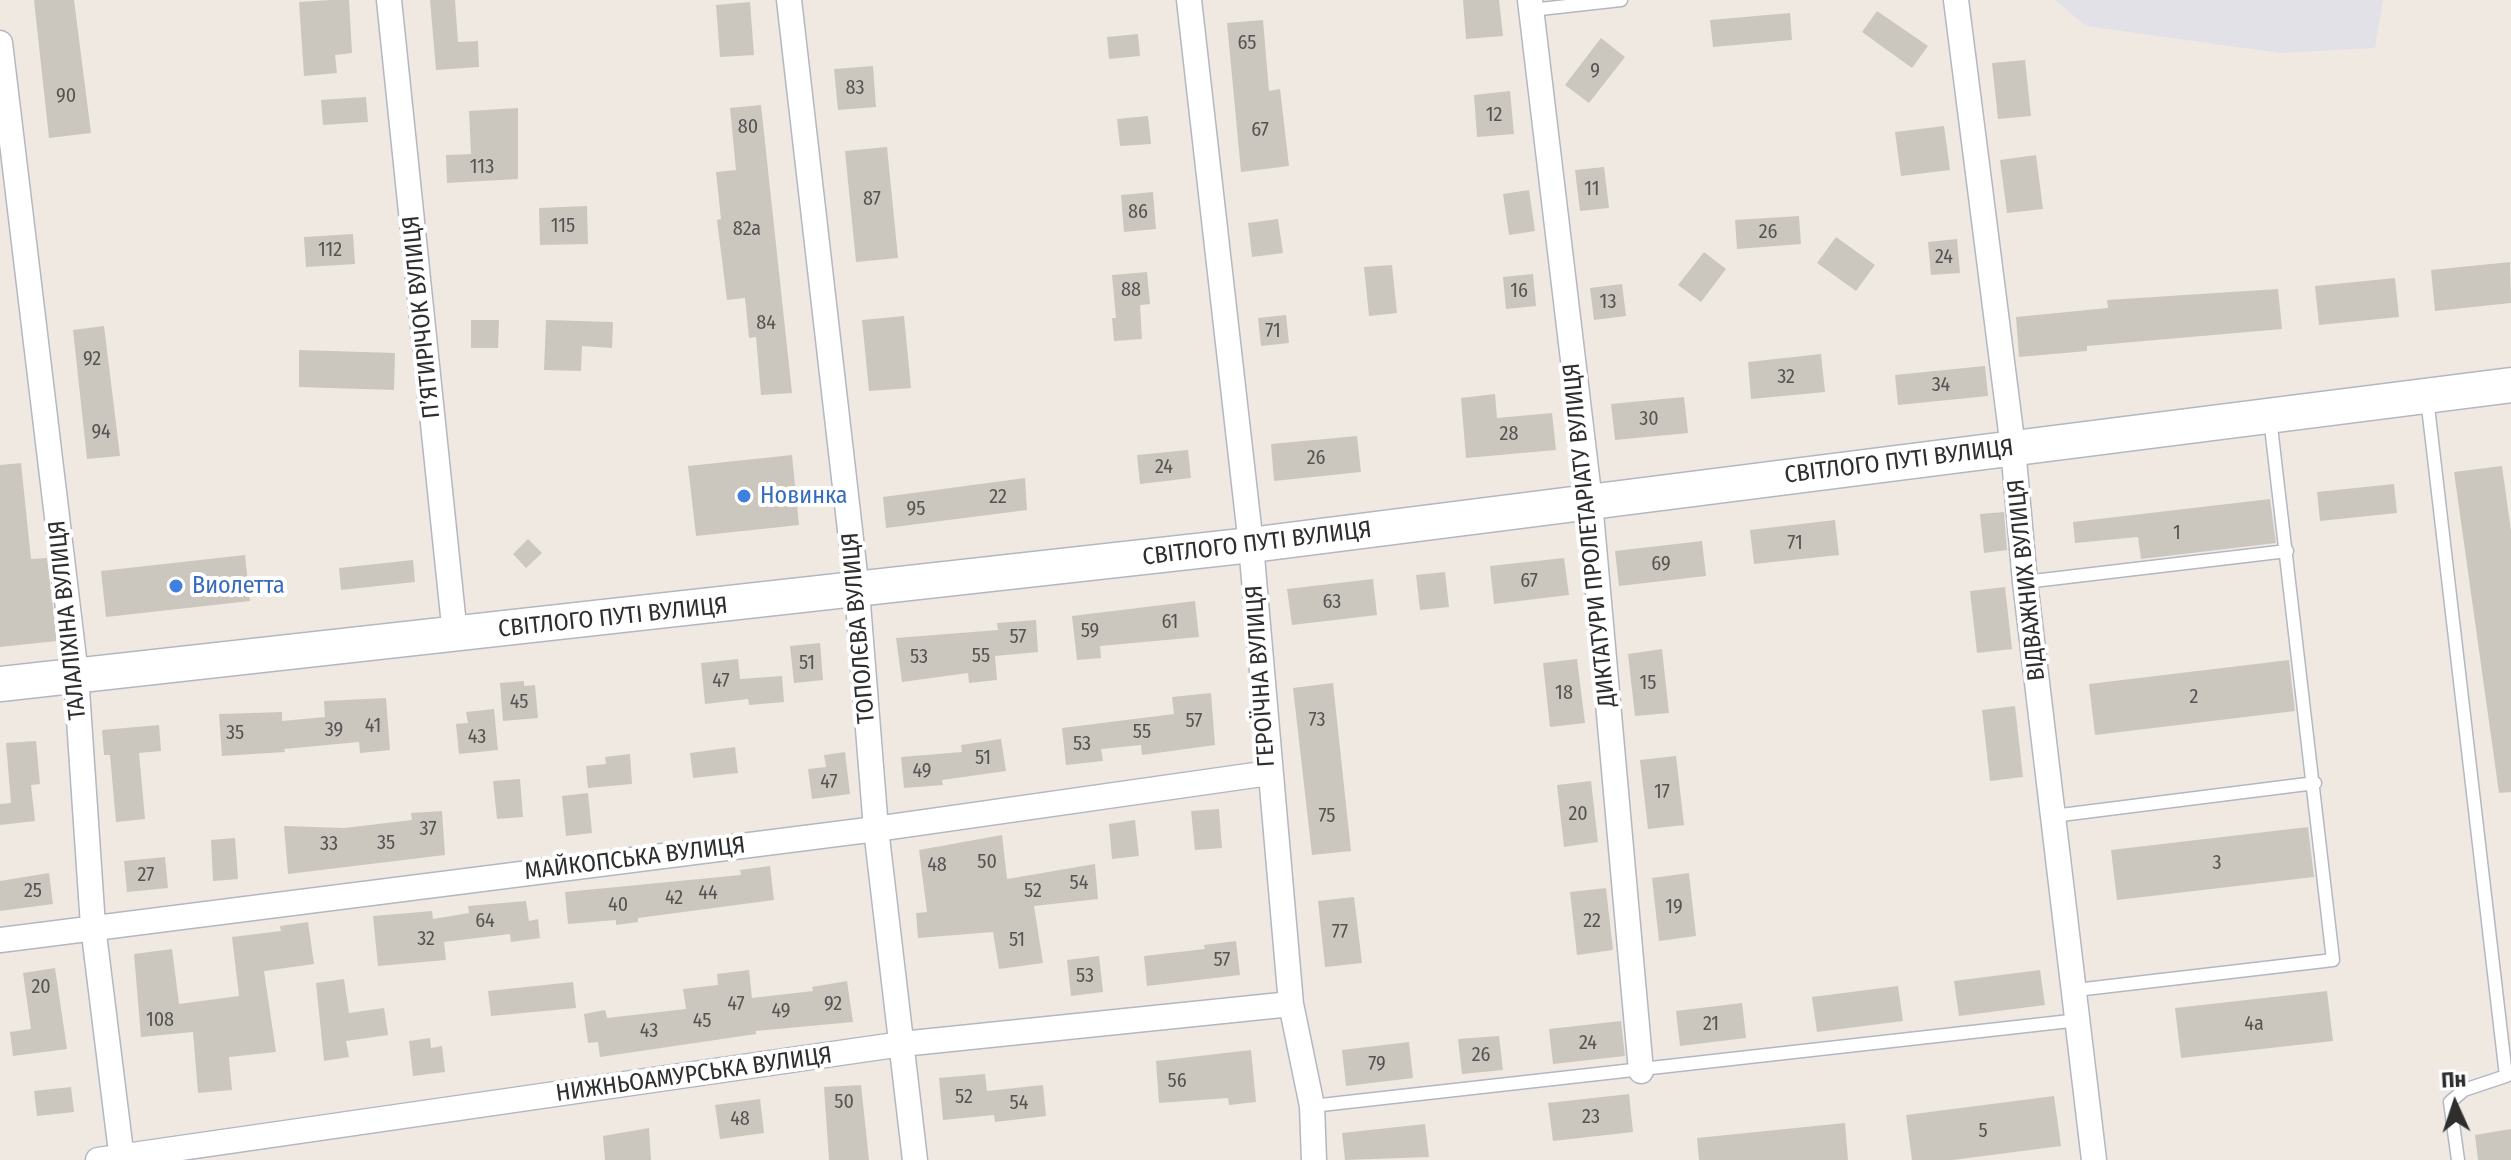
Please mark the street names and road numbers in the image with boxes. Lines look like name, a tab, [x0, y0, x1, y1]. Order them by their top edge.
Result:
street label: П’ЯТИРІЧОК ВУЛИЦЯ	[397, 214, 447, 420]
street label: ДИКТАТУРИ ПРОЛЕТАРІАТУ ВУЛИЦЯ	[1558, 362, 1622, 708]
street label: СВІТЛОГО ПУТІ ВУЛИЦЯ	[1783, 434, 2015, 490]
street label: ВІДВАЖНИХ ВУЛИЦЯ	[2002, 478, 2052, 682]
street label: СВІТЛОГО ПУТІ ВУЛИЦЯ	[1141, 516, 1373, 572]
street label: ТАЛАЛІХІНА ВУЛИЦЯ	[43, 519, 93, 721]
street label: ТОПОЛЄВА ВУЛИЦЯ	[836, 531, 882, 725]
street label: ГЕРОЇЧНА ВУЛИЦЯ	[1240, 584, 1282, 768]
street label: СВІТЛОГО ПУТІ ВУЛИЦЯ	[497, 592, 729, 644]
street label: МАЙКОПСЬКА ВУЛИЦЯ	[523, 831, 747, 887]
street label: НИЖНЬОАМУРСЬКА ВУЛИЦЯ	[554, 1041, 834, 1109]

